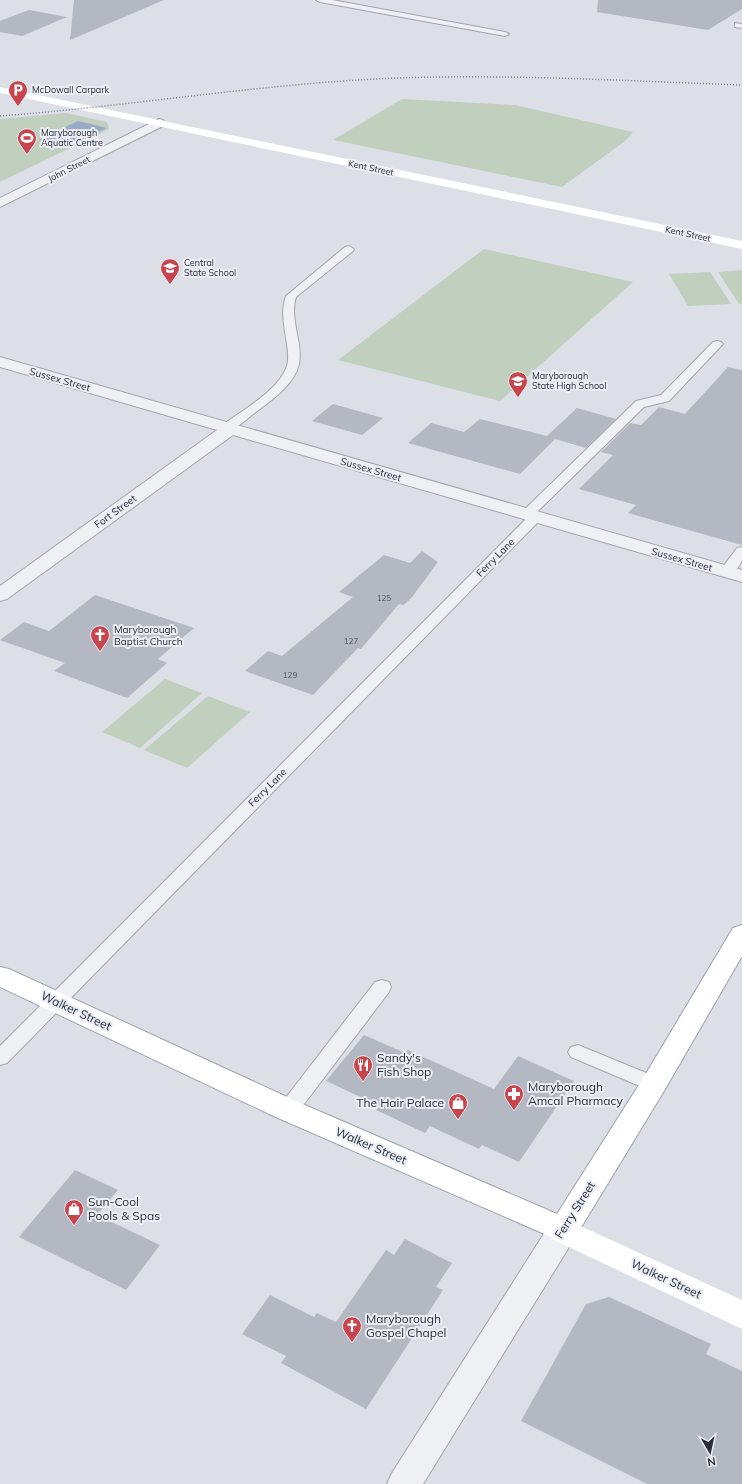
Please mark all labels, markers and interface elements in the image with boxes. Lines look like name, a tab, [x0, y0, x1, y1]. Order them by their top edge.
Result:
parking icon: McDowall Carpark	[7, 79, 29, 107]
place label: McDowall Carpark	[32, 84, 109, 95]
sports icon: Maryborough Aquatic Centre	[16, 127, 38, 155]
place label: Maryborough Aquatic Centre	[41, 127, 103, 148]
street label: John Street	[46, 153, 92, 184]
street label: Kent Street	[347, 157, 395, 178]
street label: Kent Street	[664, 223, 712, 244]
school or university icon: Central State School	[159, 257, 181, 285]
place label: Central State School	[184, 257, 236, 278]
street label: Sussex Street	[28, 365, 92, 395]
school or university icon: Maryborough State High School	[507, 370, 529, 398]
place label: Maryborough State High School	[532, 370, 606, 391]
street label: Sussex Street	[339, 455, 403, 485]
street label: Fort Street	[92, 492, 139, 531]
street label: Ferry Lane	[473, 535, 517, 579]
street label: Sussex Street	[650, 545, 714, 575]
house number: 125	[377, 593, 391, 603]
place label: Maryborough Baptist Church	[114, 623, 183, 648]
church icon: Maryborough Baptist Church	[89, 624, 111, 652]
house number: 127	[344, 636, 358, 646]
house number: 129	[283, 670, 297, 680]
street label: Ferry Lane	[245, 765, 289, 809]
street label: Walker Street	[39, 988, 114, 1033]
place label: Sandy's Fish Shop	[377, 1050, 431, 1079]
restaurant icon: Sandy's Fish Shop	[352, 1054, 374, 1082]
place label: Maryborough Amcal Pharmacy	[528, 1079, 624, 1108]
pharmacy icon: Maryborough Amcal Pharmacy	[503, 1083, 525, 1111]
shop icon: The Hair Palace	[447, 1092, 469, 1120]
place label: The Hair Palace	[356, 1095, 444, 1110]
street label: Walker Street	[333, 1124, 409, 1167]
street label: Ferry Street	[551, 1178, 598, 1241]
place label: Sun-Cool Pools & Spas	[88, 1194, 160, 1223]
shop icon: Sun-Cool Pools & Spas	[63, 1198, 85, 1226]
street label: Walker Street	[629, 1256, 704, 1301]
place label: Maryborough Gospel Chapel	[366, 1311, 446, 1340]
church icon: Maryborough Gospel Chapel	[341, 1315, 363, 1343]
north arrow	[690, 1432, 730, 1472]
text: N	[706, 1454, 717, 1469]

